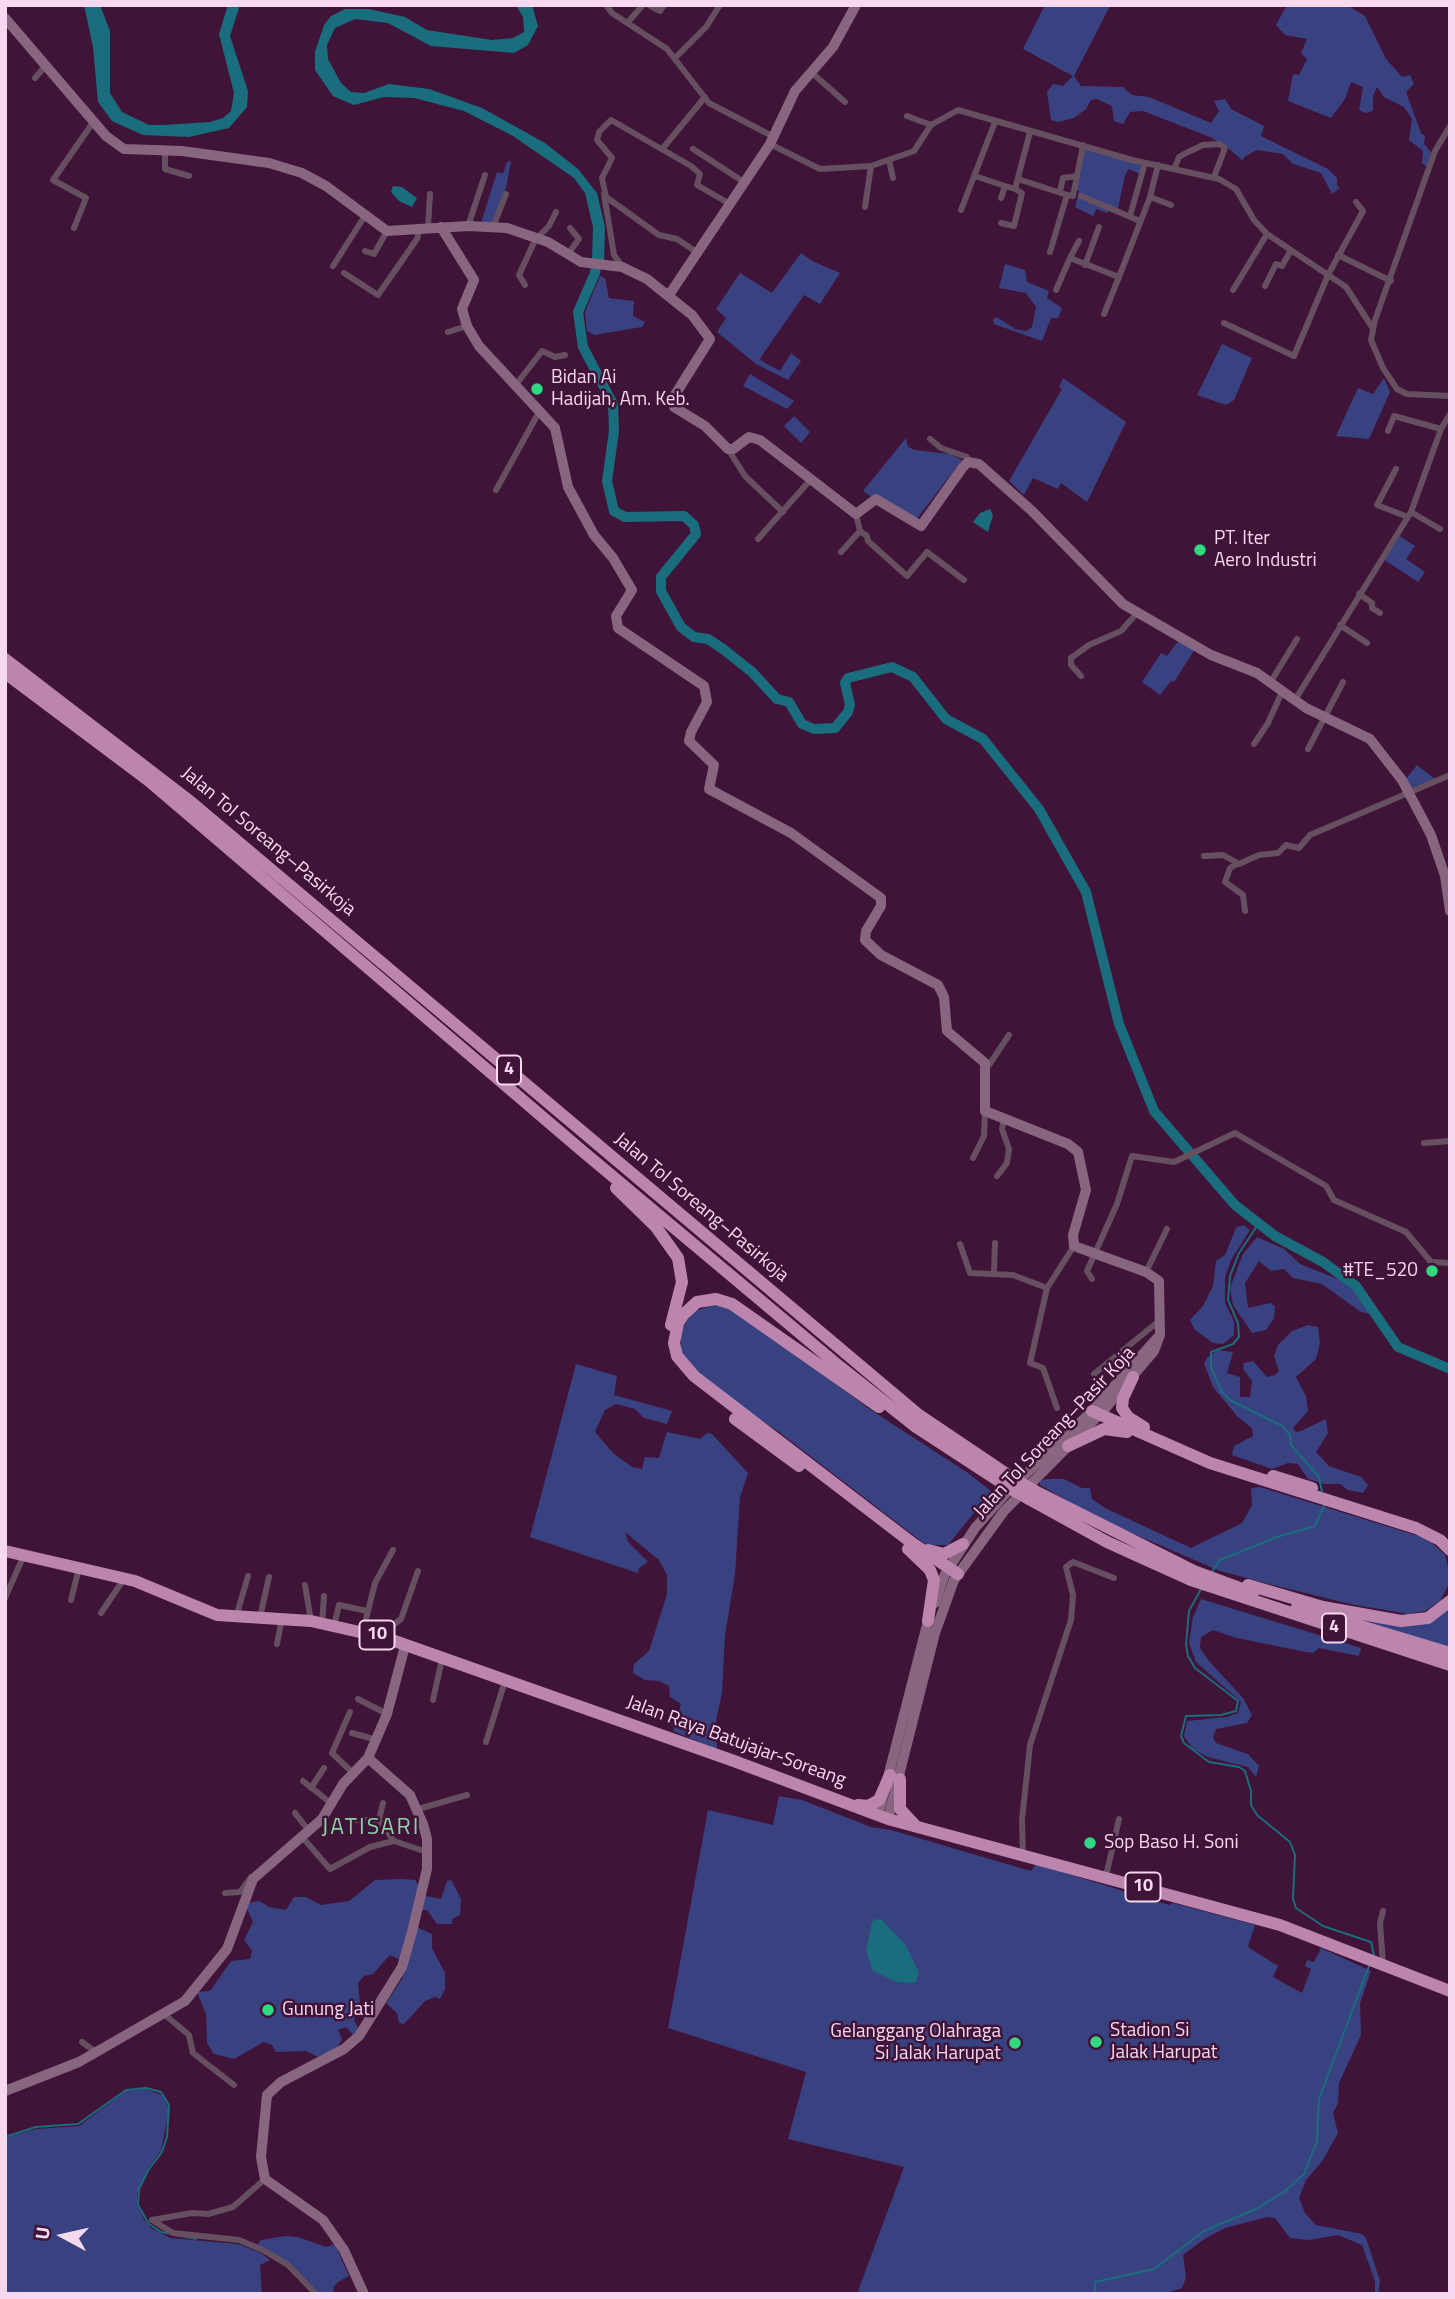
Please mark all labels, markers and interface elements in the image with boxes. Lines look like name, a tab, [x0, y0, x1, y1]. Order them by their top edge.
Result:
place label: Bidan Ai Hadijah, Am. Keb.	[551, 367, 690, 411]
marker: Bidan Ai Hadijah, Am. Keb.	[529, 381, 545, 397]
place label: PT. Iter Aero Industri	[1214, 528, 1317, 572]
marker: PT. Iter Aero Industri	[1192, 542, 1208, 558]
street label: Jalan Tol Soreang–Pasirkoja	[176, 762, 360, 922]
road number: 4	[497, 1056, 521, 1084]
street label: Jalan Tol Soreang–Pasirkoja	[609, 1128, 793, 1288]
place label: #TE_520	[1343, 1260, 1418, 1282]
marker: #TE_520	[1424, 1263, 1440, 1279]
street label: Jalan Tol Soreang–Pasir Koja	[969, 1342, 1141, 1524]
road number: 4	[1322, 1614, 1346, 1643]
road number: 10	[360, 1620, 394, 1650]
street label: Jalan Raya Batujajar-Soreang	[623, 1692, 849, 1792]
district label: JATISARI	[323, 1814, 419, 1842]
place label: Sop Baso H. Soni	[1104, 1832, 1239, 1854]
marker: Sop Baso H. Soni	[1082, 1835, 1098, 1851]
road number: 10	[1126, 1872, 1160, 1901]
place label: Gunung Jati	[282, 1999, 374, 2021]
marker: Gunung Jati	[260, 2002, 276, 2018]
place label: Stadion Si Jalak Harupat	[1110, 2020, 1217, 2064]
place label: Gelanggang Olahraga Si Jalak Harupat	[830, 2021, 1001, 2065]
marker: Stadion Si Jalak Harupat	[1088, 2034, 1104, 2050]
marker: Gelanggang Olahraga Si Jalak Harupat	[1007, 2035, 1023, 2051]
north arrow	[28, 2201, 98, 2271]
text: U	[26, 2225, 57, 2241]

